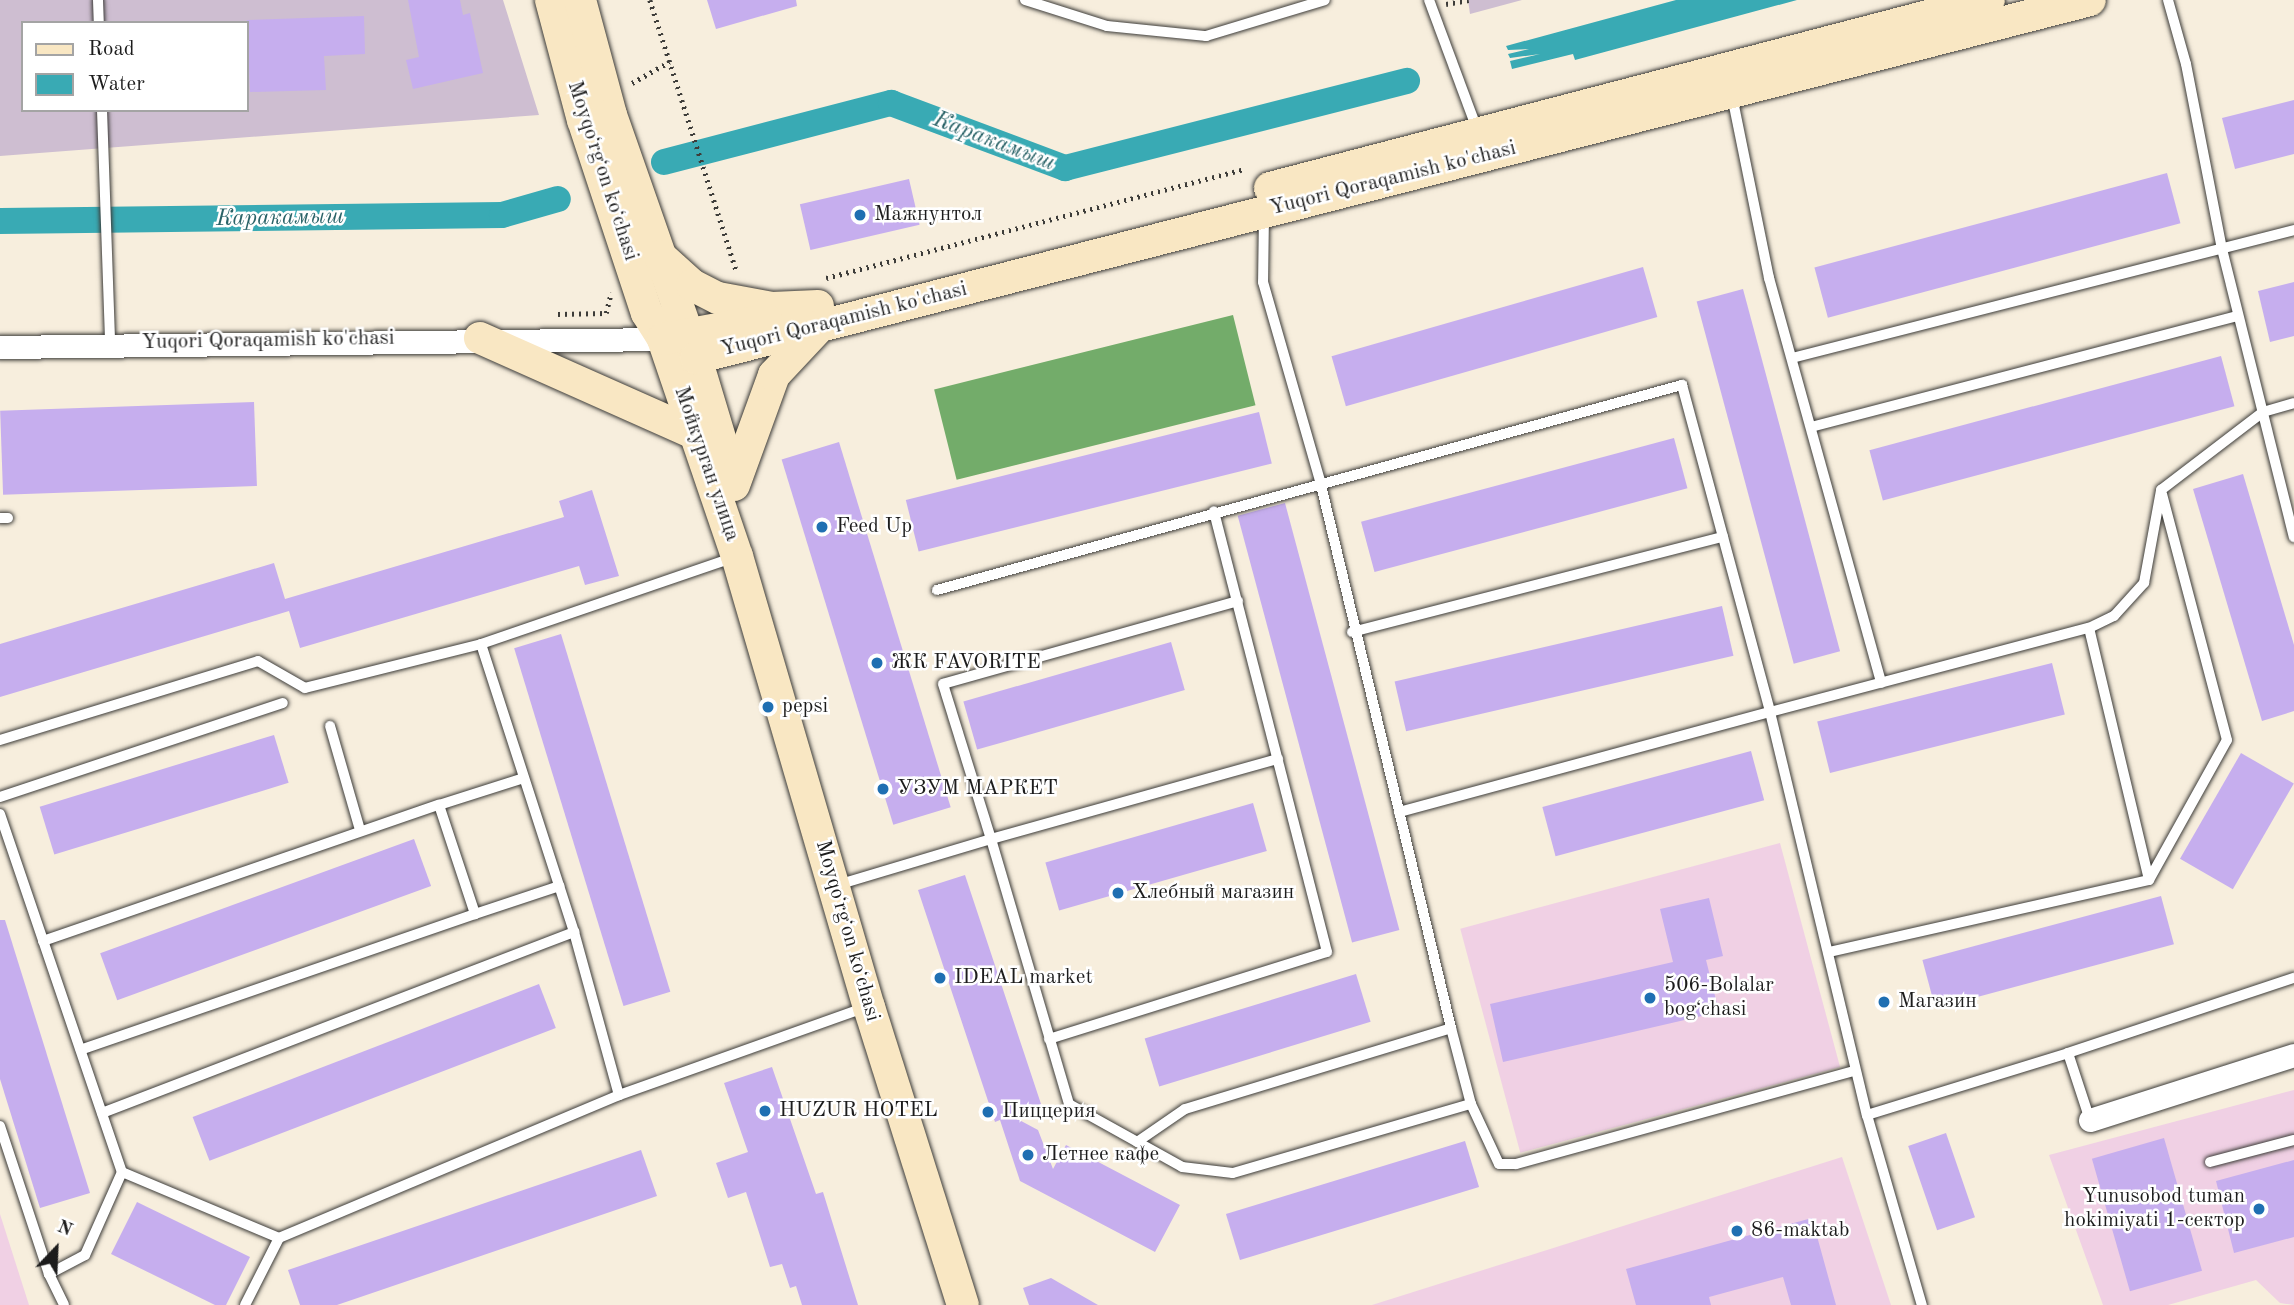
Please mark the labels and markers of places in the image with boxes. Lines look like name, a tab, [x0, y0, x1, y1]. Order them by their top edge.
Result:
place label: Мажнунтол	[874, 202, 982, 228]
marker: Мажнунтол	[852, 207, 868, 223]
place label: Feed Up	[836, 514, 912, 540]
marker: Feed Up	[814, 519, 830, 535]
place label: ЖК FAVORITE	[891, 650, 1041, 676]
marker: ЖК FAVORITE	[869, 655, 885, 671]
place label: pepsi	[782, 694, 828, 720]
marker: pepsi	[760, 699, 776, 715]
place label: УЗУМ МАРКЕТ	[897, 776, 1058, 802]
marker: УЗУМ МАРКЕТ	[875, 781, 891, 797]
place label: Хлебный магазин	[1132, 880, 1294, 906]
marker: Хлебный магазин	[1110, 885, 1126, 901]
place label: IDEAL market	[954, 965, 1093, 991]
marker: IDEAL market	[932, 970, 948, 986]
place label: 506-Bolalar bogʻchasi	[1664, 973, 1774, 1023]
place label: Магазин	[1898, 989, 1977, 1015]
marker: 506-Bolalar bogʻchasi	[1642, 990, 1658, 1006]
marker: Магазин	[1876, 994, 1892, 1010]
place label: HUZUR HOTEL	[779, 1098, 938, 1124]
place label: Пиццерия	[1002, 1099, 1096, 1125]
marker: HUZUR HOTEL	[757, 1103, 773, 1119]
marker: Пиццерия	[980, 1104, 996, 1120]
place label: Летнее кафе	[1042, 1142, 1159, 1168]
marker: Летнее кафе	[1020, 1147, 1036, 1163]
place label: Yunusobod tuman hokimiyati 1-сектор	[2064, 1184, 2245, 1234]
marker: Yunusobod tuman hokimiyati 1-сектор	[2251, 1201, 2267, 1217]
place label: 86-maktab	[1751, 1218, 1850, 1244]
marker: 86-maktab	[1729, 1223, 1745, 1239]

